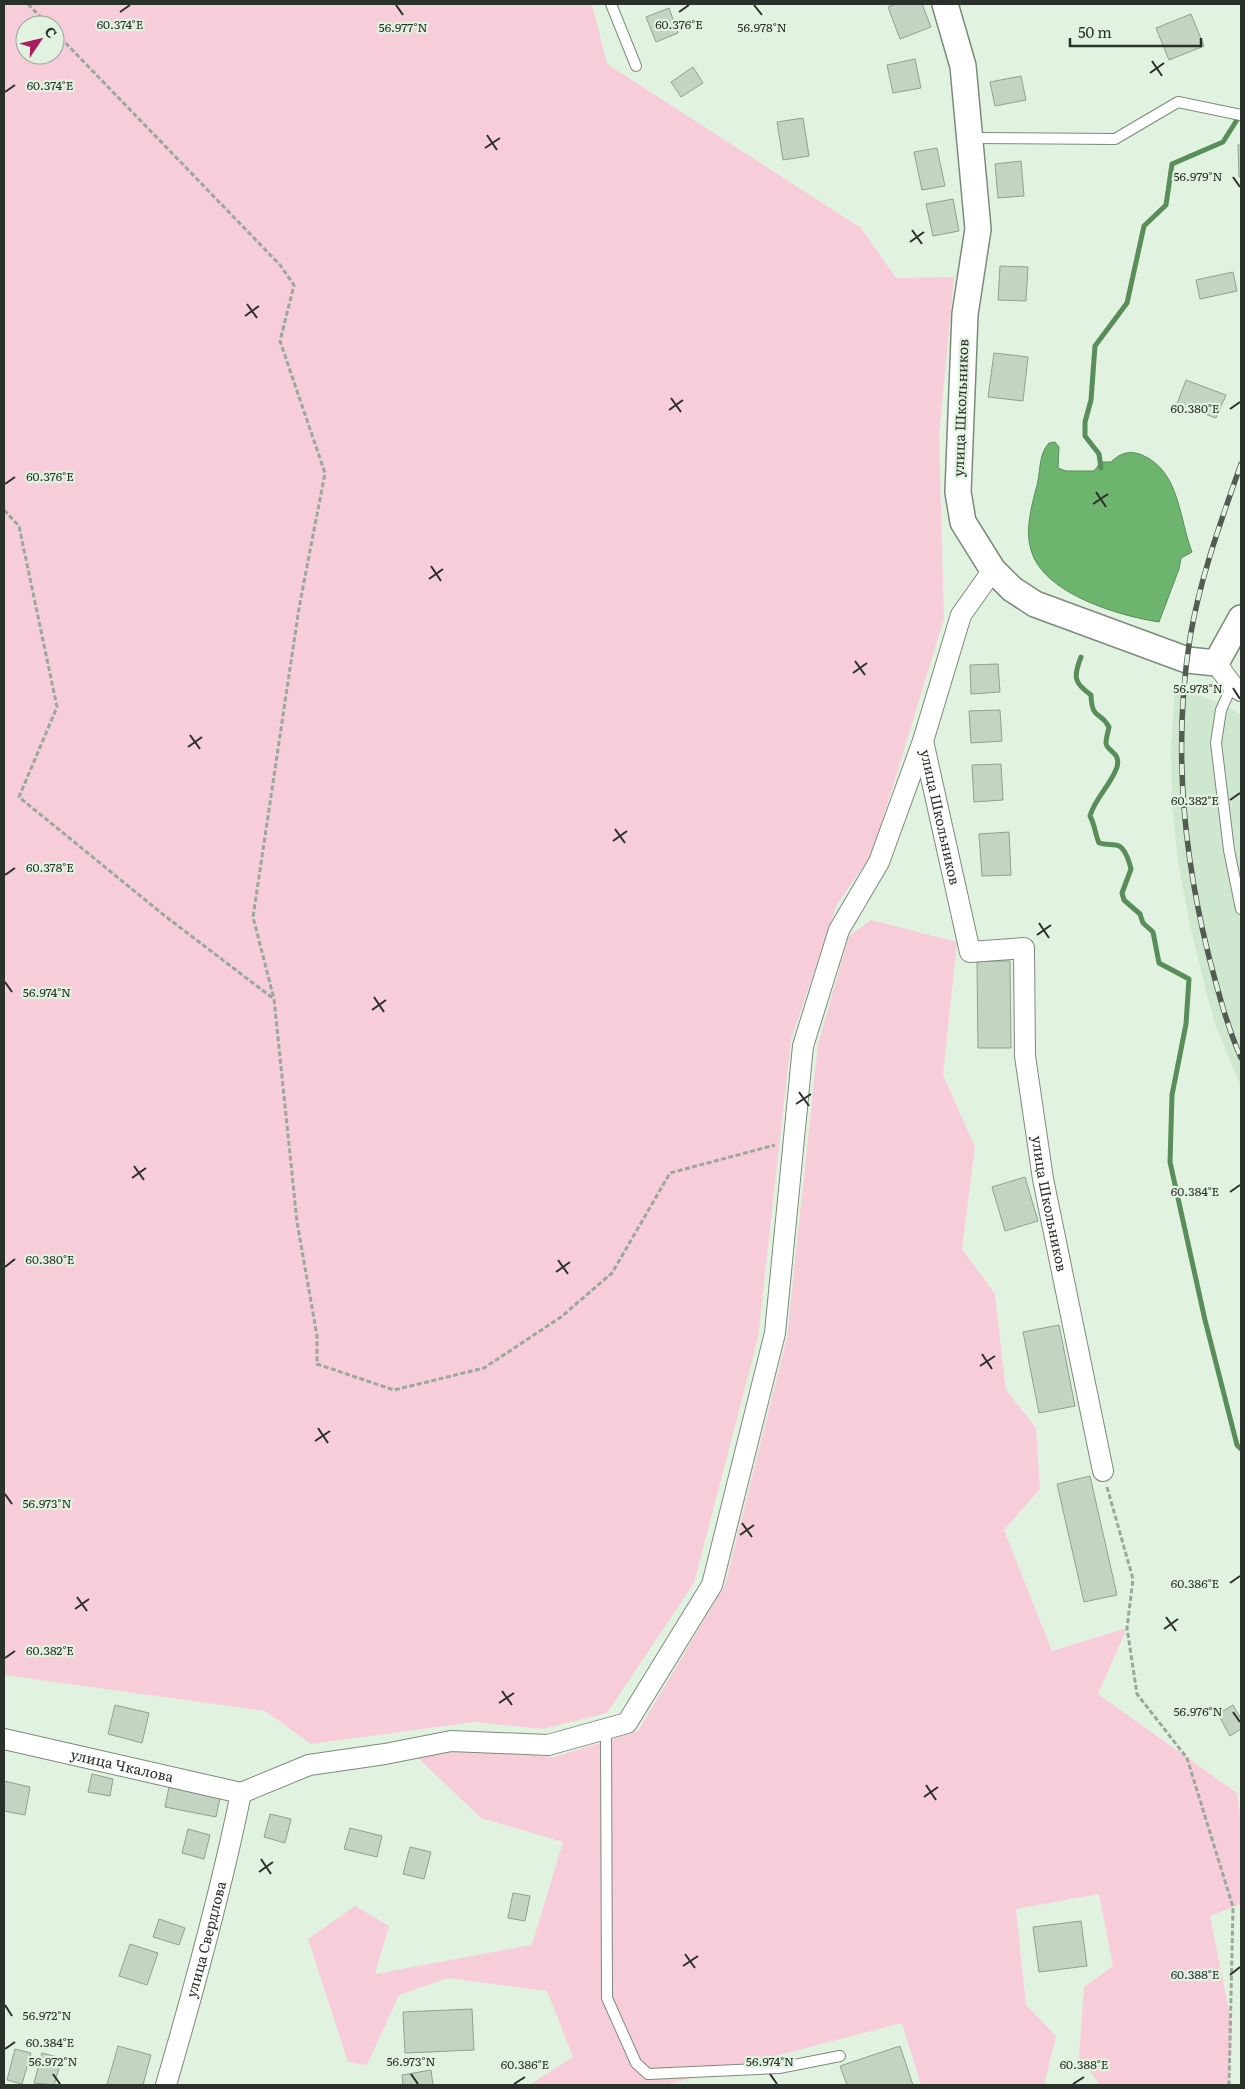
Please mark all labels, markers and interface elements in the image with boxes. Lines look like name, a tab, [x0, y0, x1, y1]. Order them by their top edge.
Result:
north arrow	[15, 15, 65, 65]
text: 60.374°E	[97, 15, 144, 33]
text: 60.376°E	[655, 15, 703, 33]
scale bar	[1070, 15, 1201, 47]
text: 56.977°N	[379, 18, 427, 36]
text: 56.978°N	[737, 18, 787, 36]
text: 50 m	[1078, 20, 1112, 43]
text: С	[40, 22, 63, 42]
text: 60.374°E	[27, 76, 74, 94]
text: 56.979°N	[1173, 167, 1223, 185]
street label: улица Школьников	[948, 339, 972, 477]
text: 60.380°E	[1170, 399, 1220, 417]
text: 60.376°E	[26, 467, 74, 485]
text: 56.978°N	[1173, 679, 1223, 697]
street label: улица Школьников	[916, 747, 966, 887]
text: 60.382°E	[1171, 791, 1219, 809]
text: 60.378°E	[26, 858, 74, 876]
text: 56.974°N	[23, 983, 71, 1001]
street label: улица Школьников	[1028, 1134, 1073, 1273]
text: 60.384°E	[1171, 1182, 1220, 1200]
text: 60.380°E	[25, 1250, 75, 1268]
text: 56.973°N	[22, 1494, 72, 1512]
text: 60.386°E	[1171, 1574, 1220, 1592]
text: 60.382°E	[26, 1641, 74, 1659]
text: 56.976°N	[1173, 1702, 1223, 1720]
street label: улица Чкалова	[69, 1743, 176, 1786]
street label: улица Свердлова	[180, 1878, 230, 2000]
text: 60.388°E	[1171, 1965, 1220, 1983]
text: 56.972°N	[23, 2006, 71, 2024]
text: 60.384°E	[26, 2033, 75, 2051]
text: 56.972°N	[29, 2052, 77, 2070]
text: 56.973°N	[386, 2052, 436, 2070]
text: 56.974°N	[746, 2052, 794, 2070]
text: 60.386°E	[501, 2055, 550, 2073]
text: 60.388°E	[1060, 2055, 1109, 2073]

